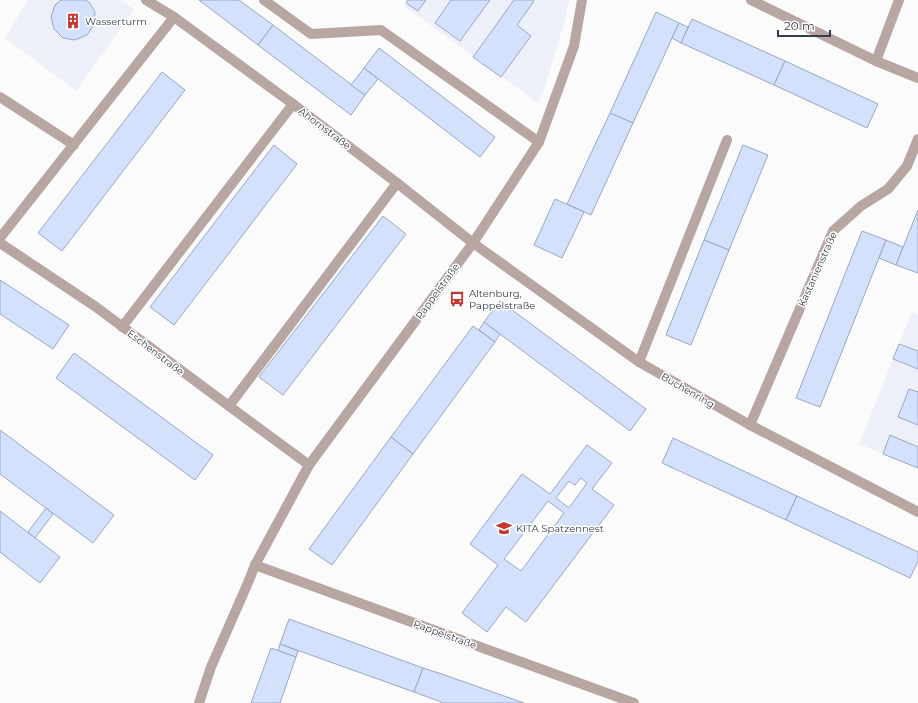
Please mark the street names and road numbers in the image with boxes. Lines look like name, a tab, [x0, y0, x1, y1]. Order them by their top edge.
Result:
street label: Ahornstraße	[296, 105, 353, 152]
street label: Kastanienstraße	[795, 230, 840, 309]
street label: Pappelstraße	[413, 261, 462, 322]
street label: Eschenstraße	[125, 327, 187, 378]
street label: Buchenring	[659, 370, 717, 411]
street label: Pappelstraße	[411, 617, 478, 652]

